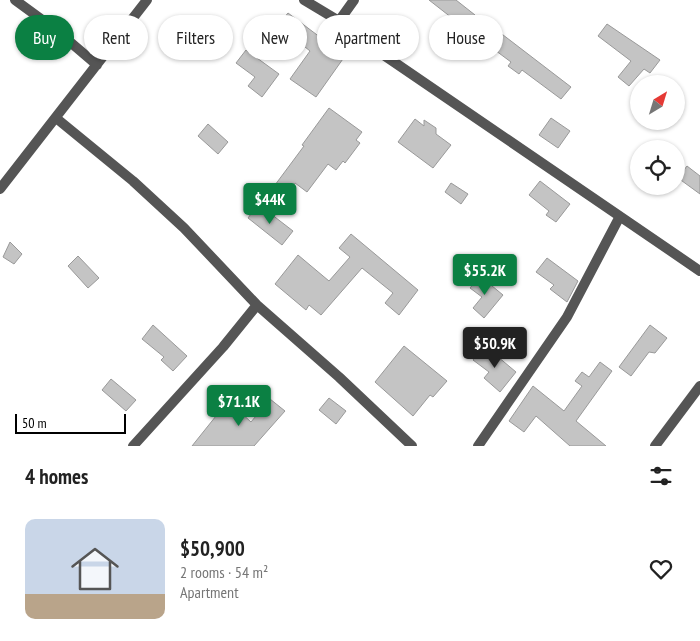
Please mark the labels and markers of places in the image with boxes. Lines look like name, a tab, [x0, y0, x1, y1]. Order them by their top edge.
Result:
pin: $44K	[240, 182, 300, 225]
pin: $55.2K	[444, 254, 526, 296]
pin: $50.9K	[454, 326, 536, 369]
pin: $71.1K	[198, 384, 280, 427]

